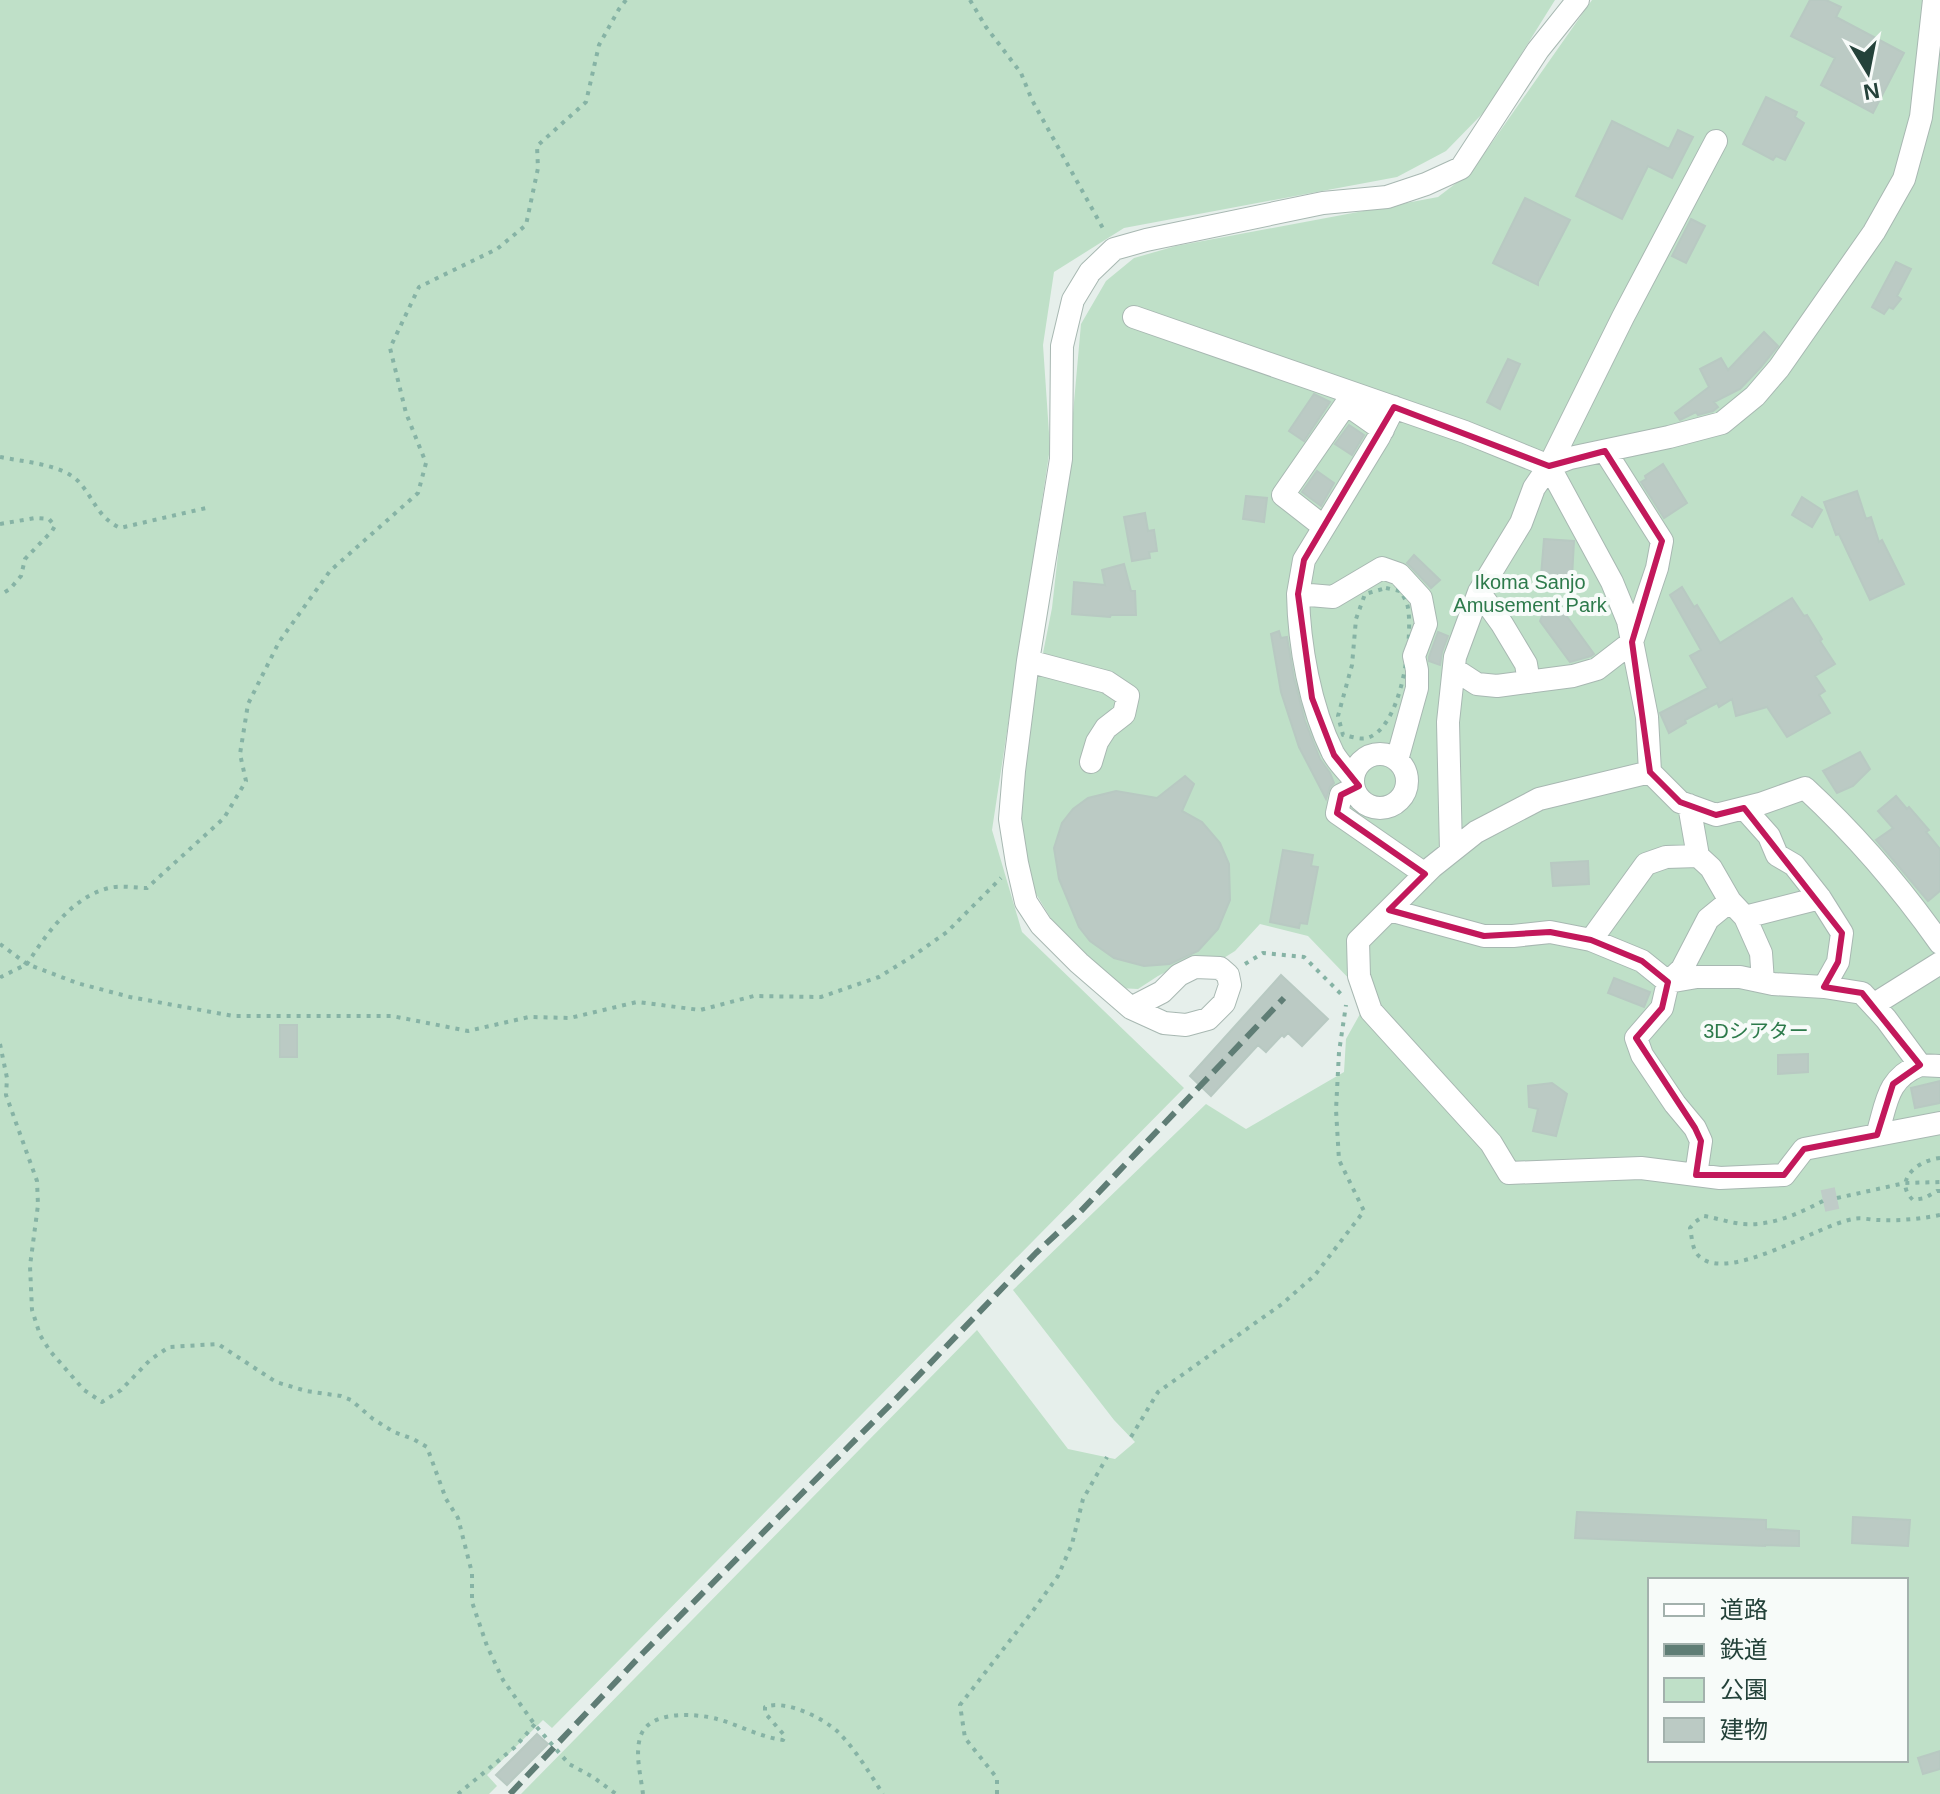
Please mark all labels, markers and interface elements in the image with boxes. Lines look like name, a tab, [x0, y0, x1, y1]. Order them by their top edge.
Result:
north arrow	[1828, 32, 1908, 112]
text: N	[1861, 78, 1881, 105]
park label: Ikoma Sanjo Amusement Park	[1453, 571, 1608, 616]
park label: 3Dシアター	[1703, 1020, 1809, 1042]
legend	[1648, 1578, 1908, 1762]
text: 道路	[1720, 1596, 1768, 1623]
text: 鉄道	[1720, 1636, 1768, 1663]
text: 公園	[1720, 1676, 1768, 1703]
text: 建物	[1720, 1716, 1768, 1743]

